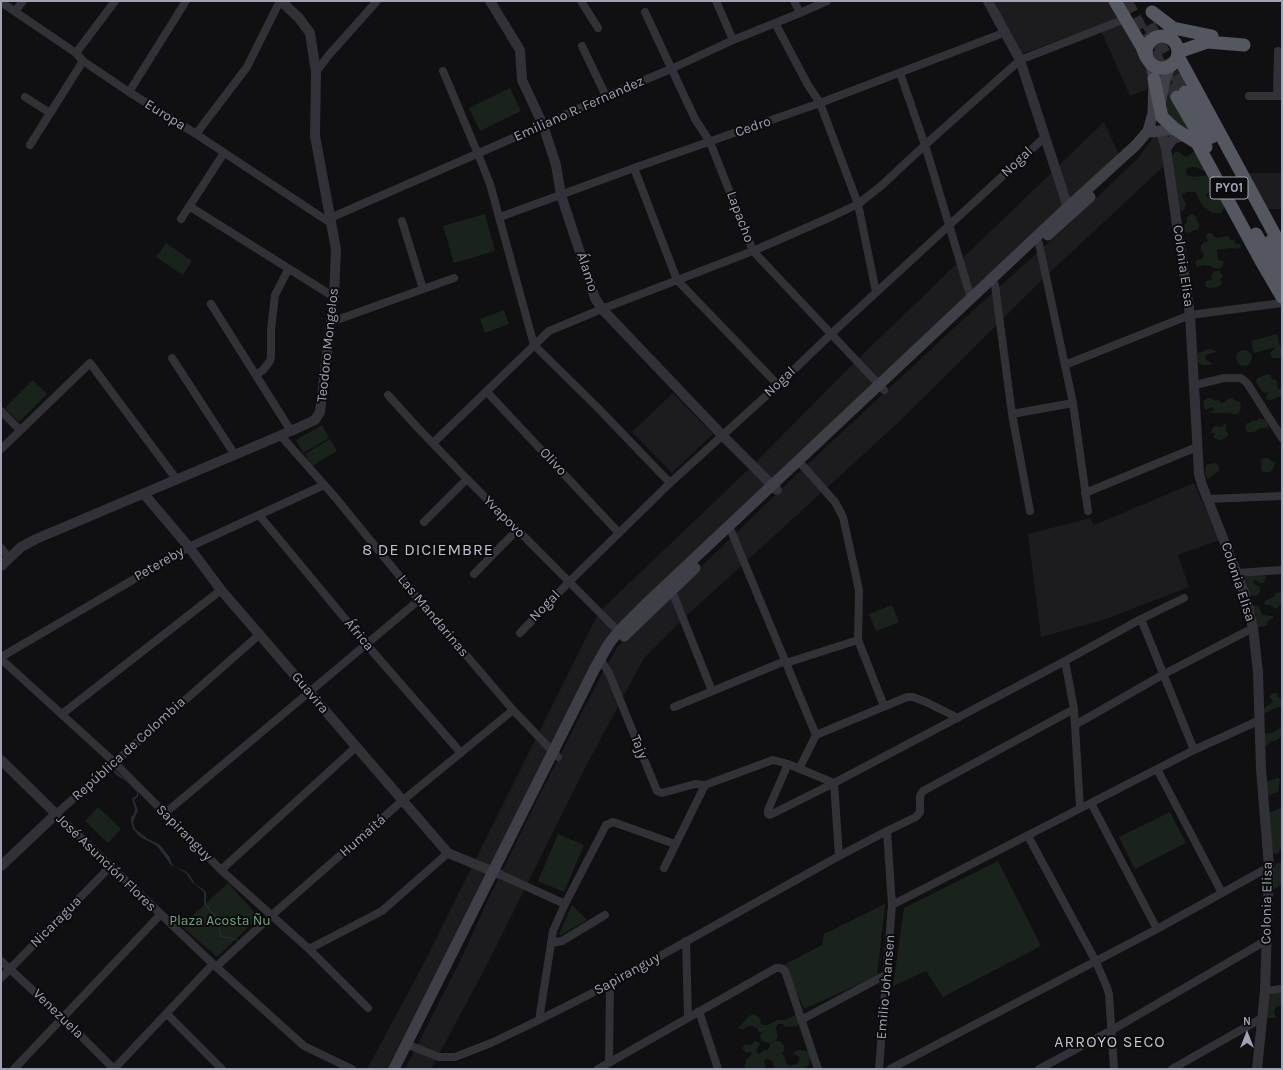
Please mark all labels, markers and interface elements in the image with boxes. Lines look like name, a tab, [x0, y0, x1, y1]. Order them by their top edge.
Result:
street label: Emiliano R. Fernandez	[511, 73, 647, 145]
street label: Europa	[141, 96, 189, 134]
street label: Cedro	[733, 113, 773, 141]
street label: Nogal	[998, 143, 1036, 181]
road number: PY01	[1210, 177, 1248, 199]
street label: Lapacho	[723, 189, 757, 245]
street label: Colonia Elisa	[1169, 224, 1197, 308]
street label: Álamo	[573, 250, 601, 294]
street label: Teodoro Mongelos	[314, 287, 342, 403]
street label: Nogal	[761, 363, 799, 401]
street label: Olivo	[536, 445, 570, 479]
street label: Yvapovo	[480, 493, 528, 541]
district label: 8 DE DICIEMBRE	[362, 540, 494, 560]
street label: Colonia Elisa	[1217, 540, 1259, 624]
street label: Petereby	[131, 543, 187, 585]
street label: Las Mandarinas	[394, 572, 472, 660]
street label: Nogal	[526, 587, 564, 625]
street label: África	[341, 615, 377, 655]
street label: Guavira	[288, 669, 332, 717]
street label: República de Colombia	[69, 694, 189, 804]
street label: Tajy	[627, 733, 651, 761]
street label: Sapiranguy	[152, 801, 216, 865]
street label: José Asunción Flores	[52, 811, 160, 915]
street label: Humaitá	[336, 811, 390, 861]
street label: Colonia Elisa	[1258, 862, 1276, 944]
street label: Nicaragua	[27, 893, 85, 951]
park label: Plaza Acosta Ñu	[169, 913, 271, 929]
street label: Emilio Johansen	[873, 934, 899, 1040]
street label: Sapiranguy	[591, 949, 663, 999]
street label: Venezuela	[29, 986, 87, 1042]
north arrow	[1227, 1014, 1267, 1054]
text: N	[1243, 1015, 1251, 1028]
district label: ARROYO SECO	[1054, 1032, 1166, 1052]

